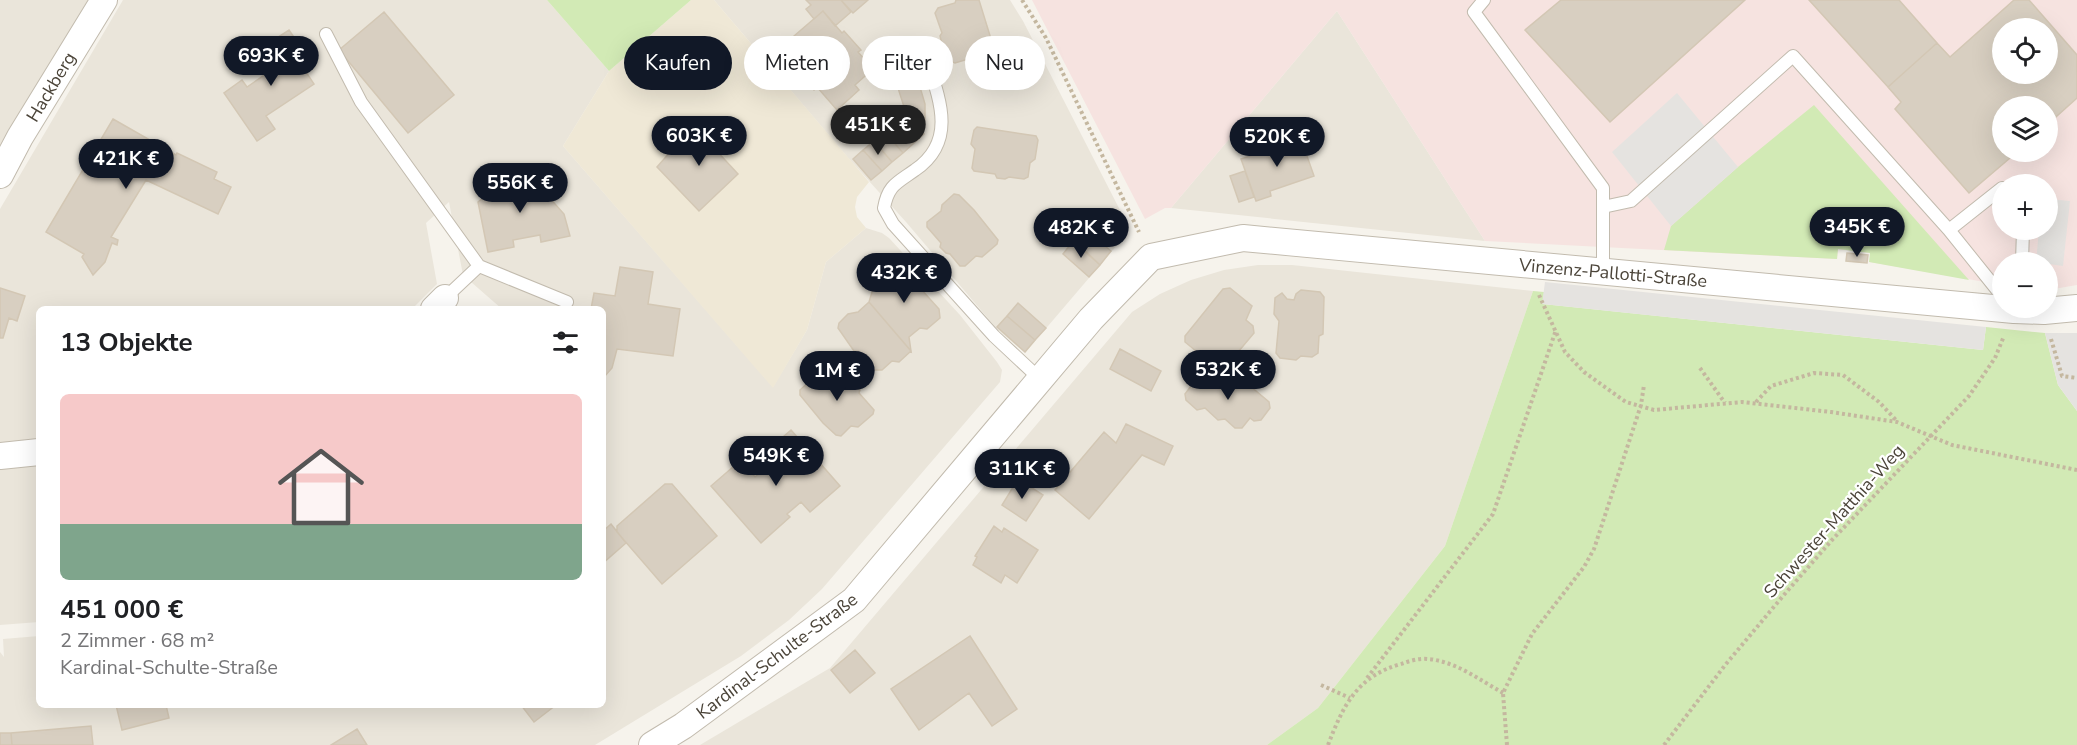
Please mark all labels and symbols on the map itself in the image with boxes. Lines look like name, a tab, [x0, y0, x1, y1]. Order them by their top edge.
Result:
pin: 693K €	[222, 36, 320, 87]
street label: Hackberg	[21, 48, 81, 126]
pin: 451K €	[829, 105, 927, 156]
pin: 603K €	[650, 116, 748, 167]
pin: 520K €	[1228, 117, 1326, 168]
pin: 421K €	[77, 139, 175, 190]
pin: 556K €	[471, 163, 569, 214]
pin: 345K €	[1808, 207, 1906, 258]
pin: 482K €	[1032, 208, 1130, 259]
pin: 432K €	[855, 253, 953, 304]
street label: Vinzenz-Pallotti-Straße	[1517, 253, 1708, 293]
pin: 532K €	[1179, 350, 1277, 401]
pin: 1M €	[801, 351, 873, 402]
pin: 549K €	[727, 436, 825, 487]
street label: Schwester-Matthia-Weg	[1758, 439, 1910, 603]
pin: 311K €	[973, 449, 1071, 500]
street label: Kardinal-Schulte-Straße	[691, 587, 863, 725]

